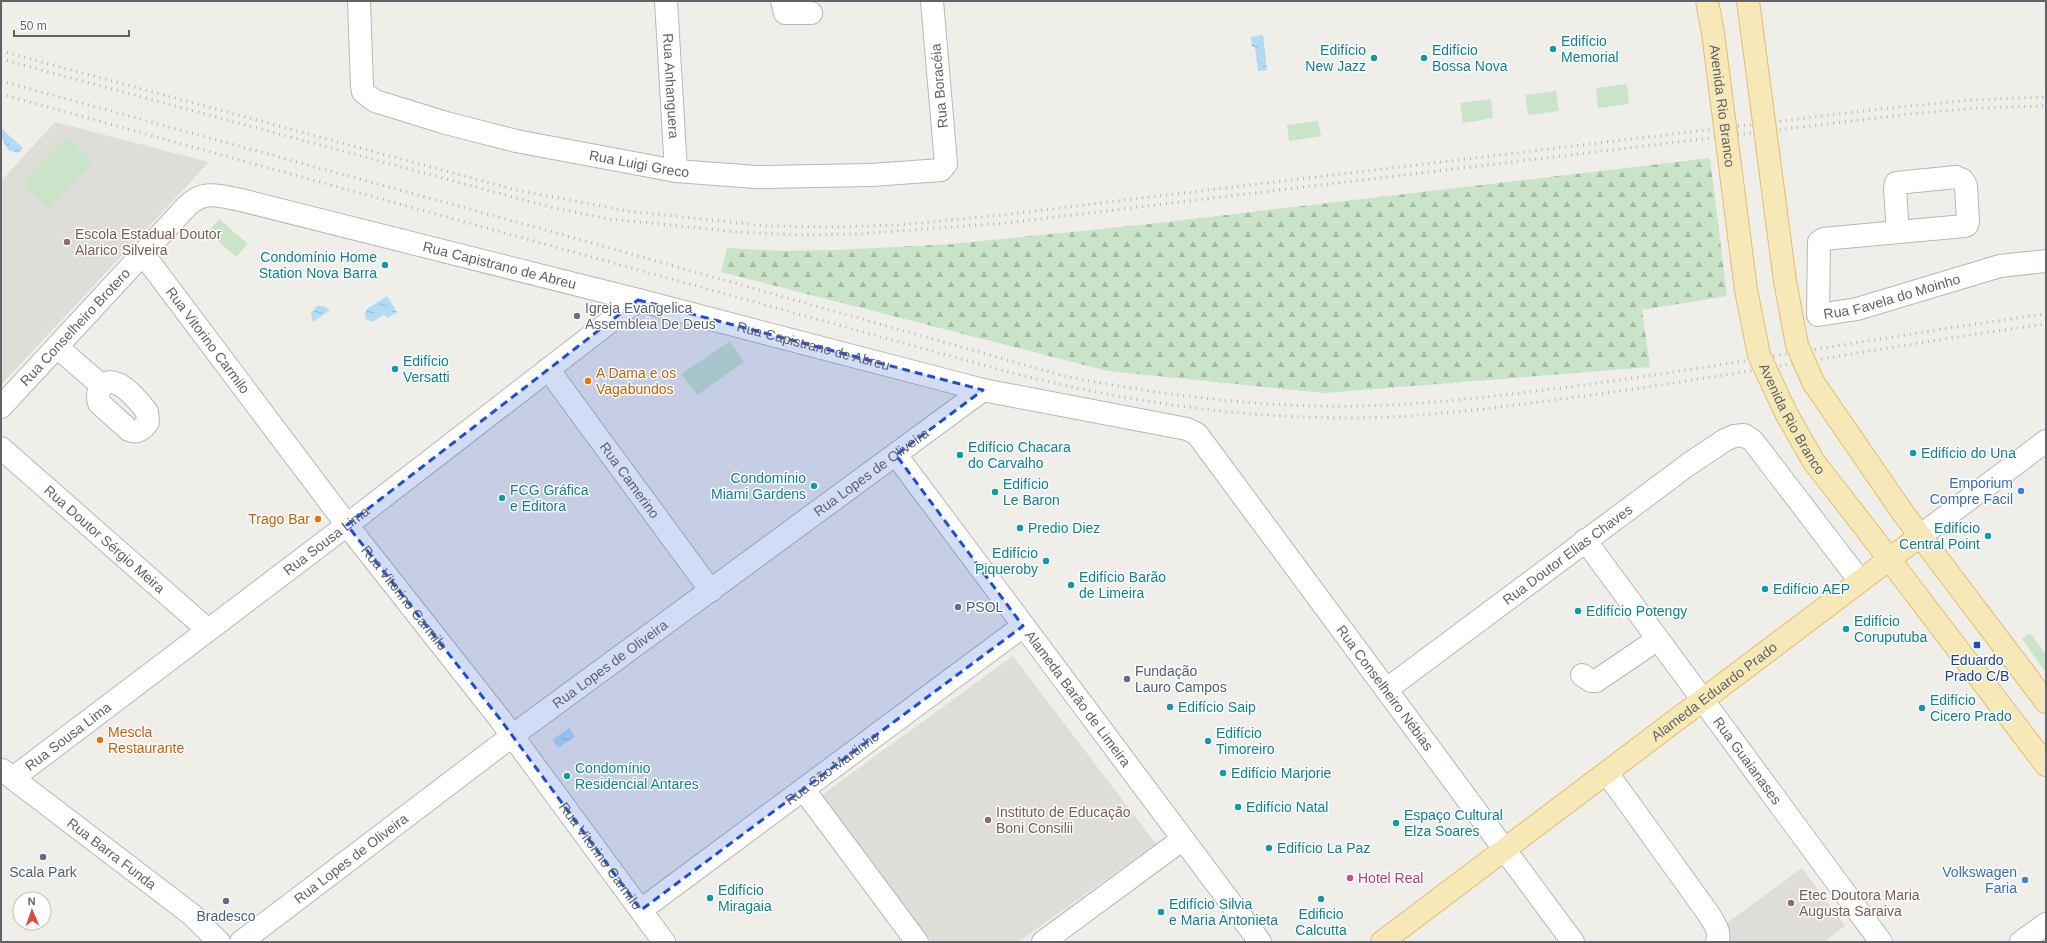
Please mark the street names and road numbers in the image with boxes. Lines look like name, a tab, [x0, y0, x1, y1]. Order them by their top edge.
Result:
street label: Rua Anhanguera	[660, 33, 682, 139]
street label: Rua Boracéia	[927, 43, 951, 129]
street label: Avenida Rio Branco	[1707, 44, 1738, 168]
street label: Rua Luigi Greco	[588, 147, 690, 180]
street label: Rua Capistrano de Abreu	[421, 238, 578, 292]
street label: Rua Conselheiro Brotero	[17, 265, 133, 389]
street label: Rua Favela do Moinho	[1822, 270, 1962, 322]
street label: Rua Vitorino Carmilo	[163, 284, 253, 397]
street label: Rua Capistrano de Abreu	[735, 318, 892, 373]
street label: Avenida Rio Branco	[1756, 361, 1829, 478]
street label: Rua Lopes de Oliveira	[810, 425, 932, 520]
street label: Rua Camerino	[596, 439, 663, 522]
street label: Rua Doutor Sérgio Meira	[41, 482, 168, 596]
street label: Rua Doutor Elias Chaves	[1500, 501, 1635, 608]
street label: Rua Sousa Lima	[280, 503, 372, 578]
street label: Rua Vitorino Carmilo	[358, 542, 451, 654]
street label: Rua Lopes de Oliveira	[549, 616, 671, 712]
street label: Rua Conselheiro Nébias	[1333, 622, 1437, 754]
street label: Alameda Barão de Limeira	[1022, 627, 1134, 770]
street label: Alameda Eduardo Prado	[1648, 639, 1780, 744]
street label: Rua Sousa Lima	[22, 699, 114, 774]
street label: Rua Guaianases	[1710, 714, 1785, 807]
street label: Rua São Martinho	[782, 728, 882, 808]
street label: Rua Vitorino Carmilo	[556, 799, 645, 913]
street label: Rua Lopes de Oliveira	[291, 810, 411, 907]
street label: Rua Barra Funda	[64, 815, 160, 893]

